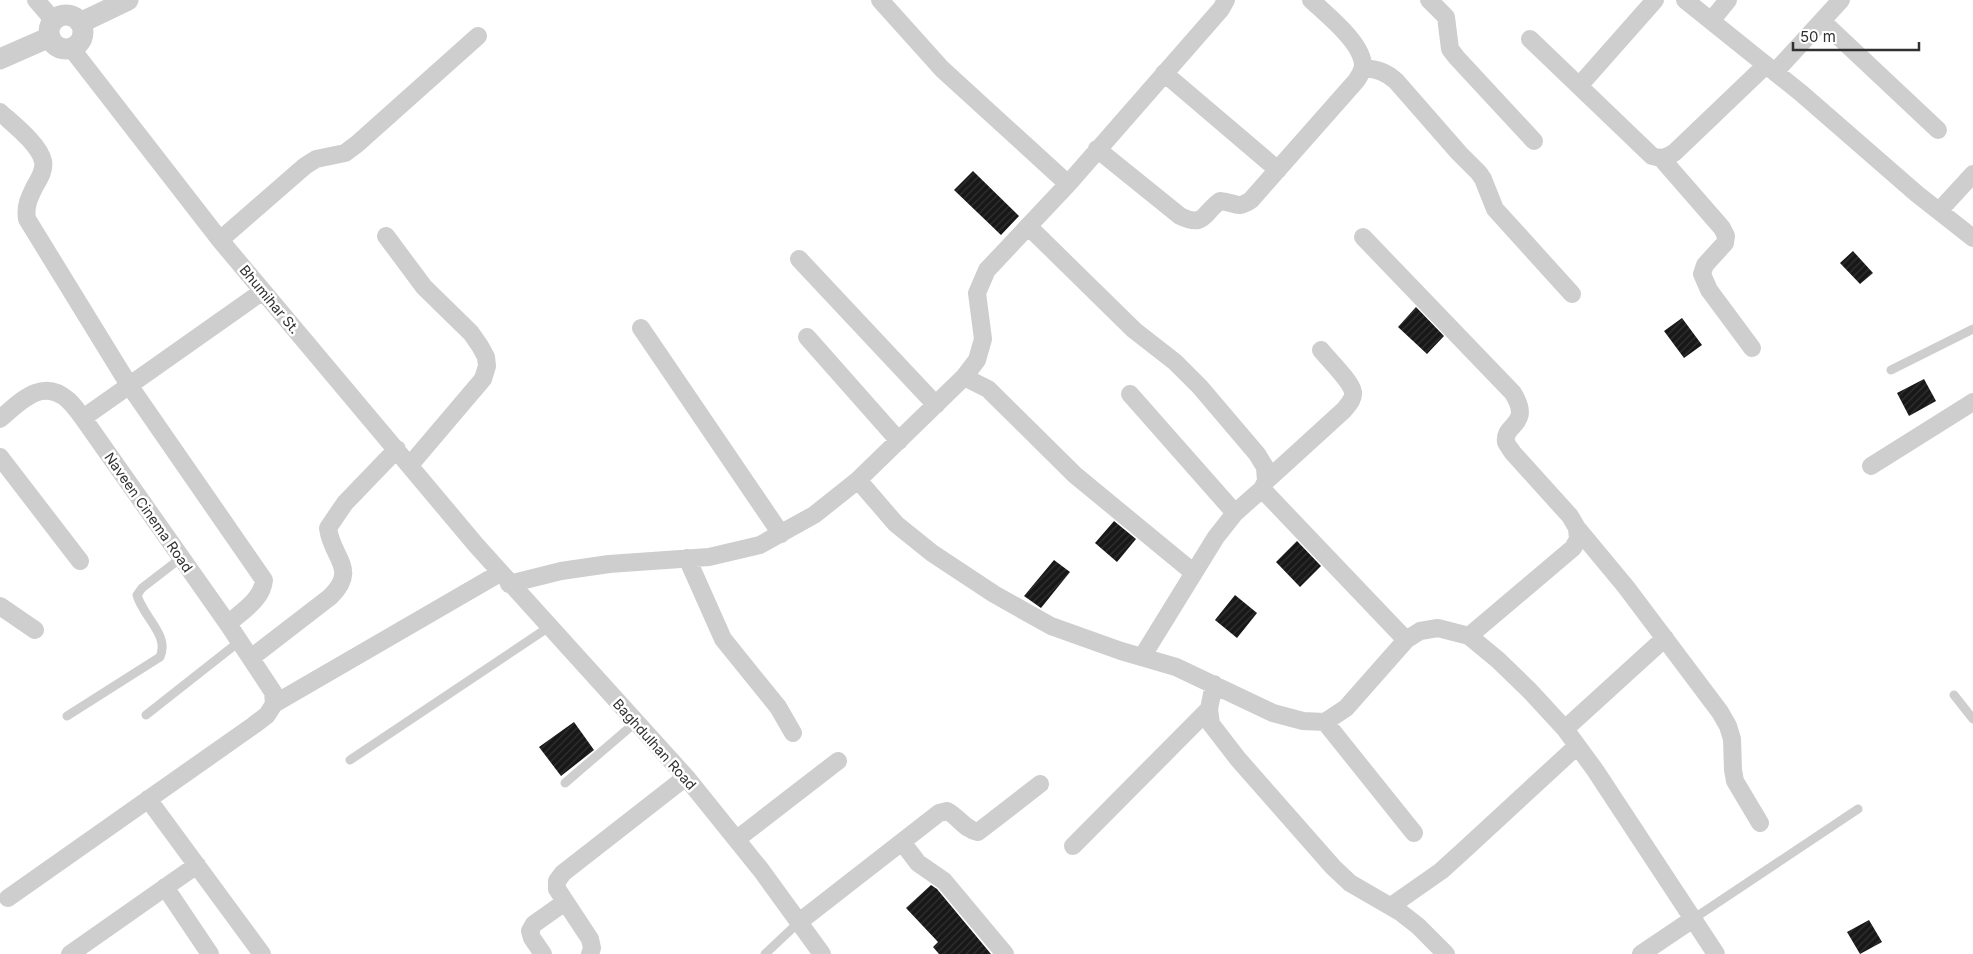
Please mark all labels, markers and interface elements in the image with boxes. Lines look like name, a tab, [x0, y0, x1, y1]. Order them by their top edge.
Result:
scale bar	[1793, 20, 1919, 52]
text: 50 m	[1800, 27, 1836, 46]
street label: Bhumihar St.	[236, 261, 304, 337]
street label: Naveen Cinema Road	[101, 449, 197, 575]
street label: Baghdulhan Road	[610, 695, 700, 793]

